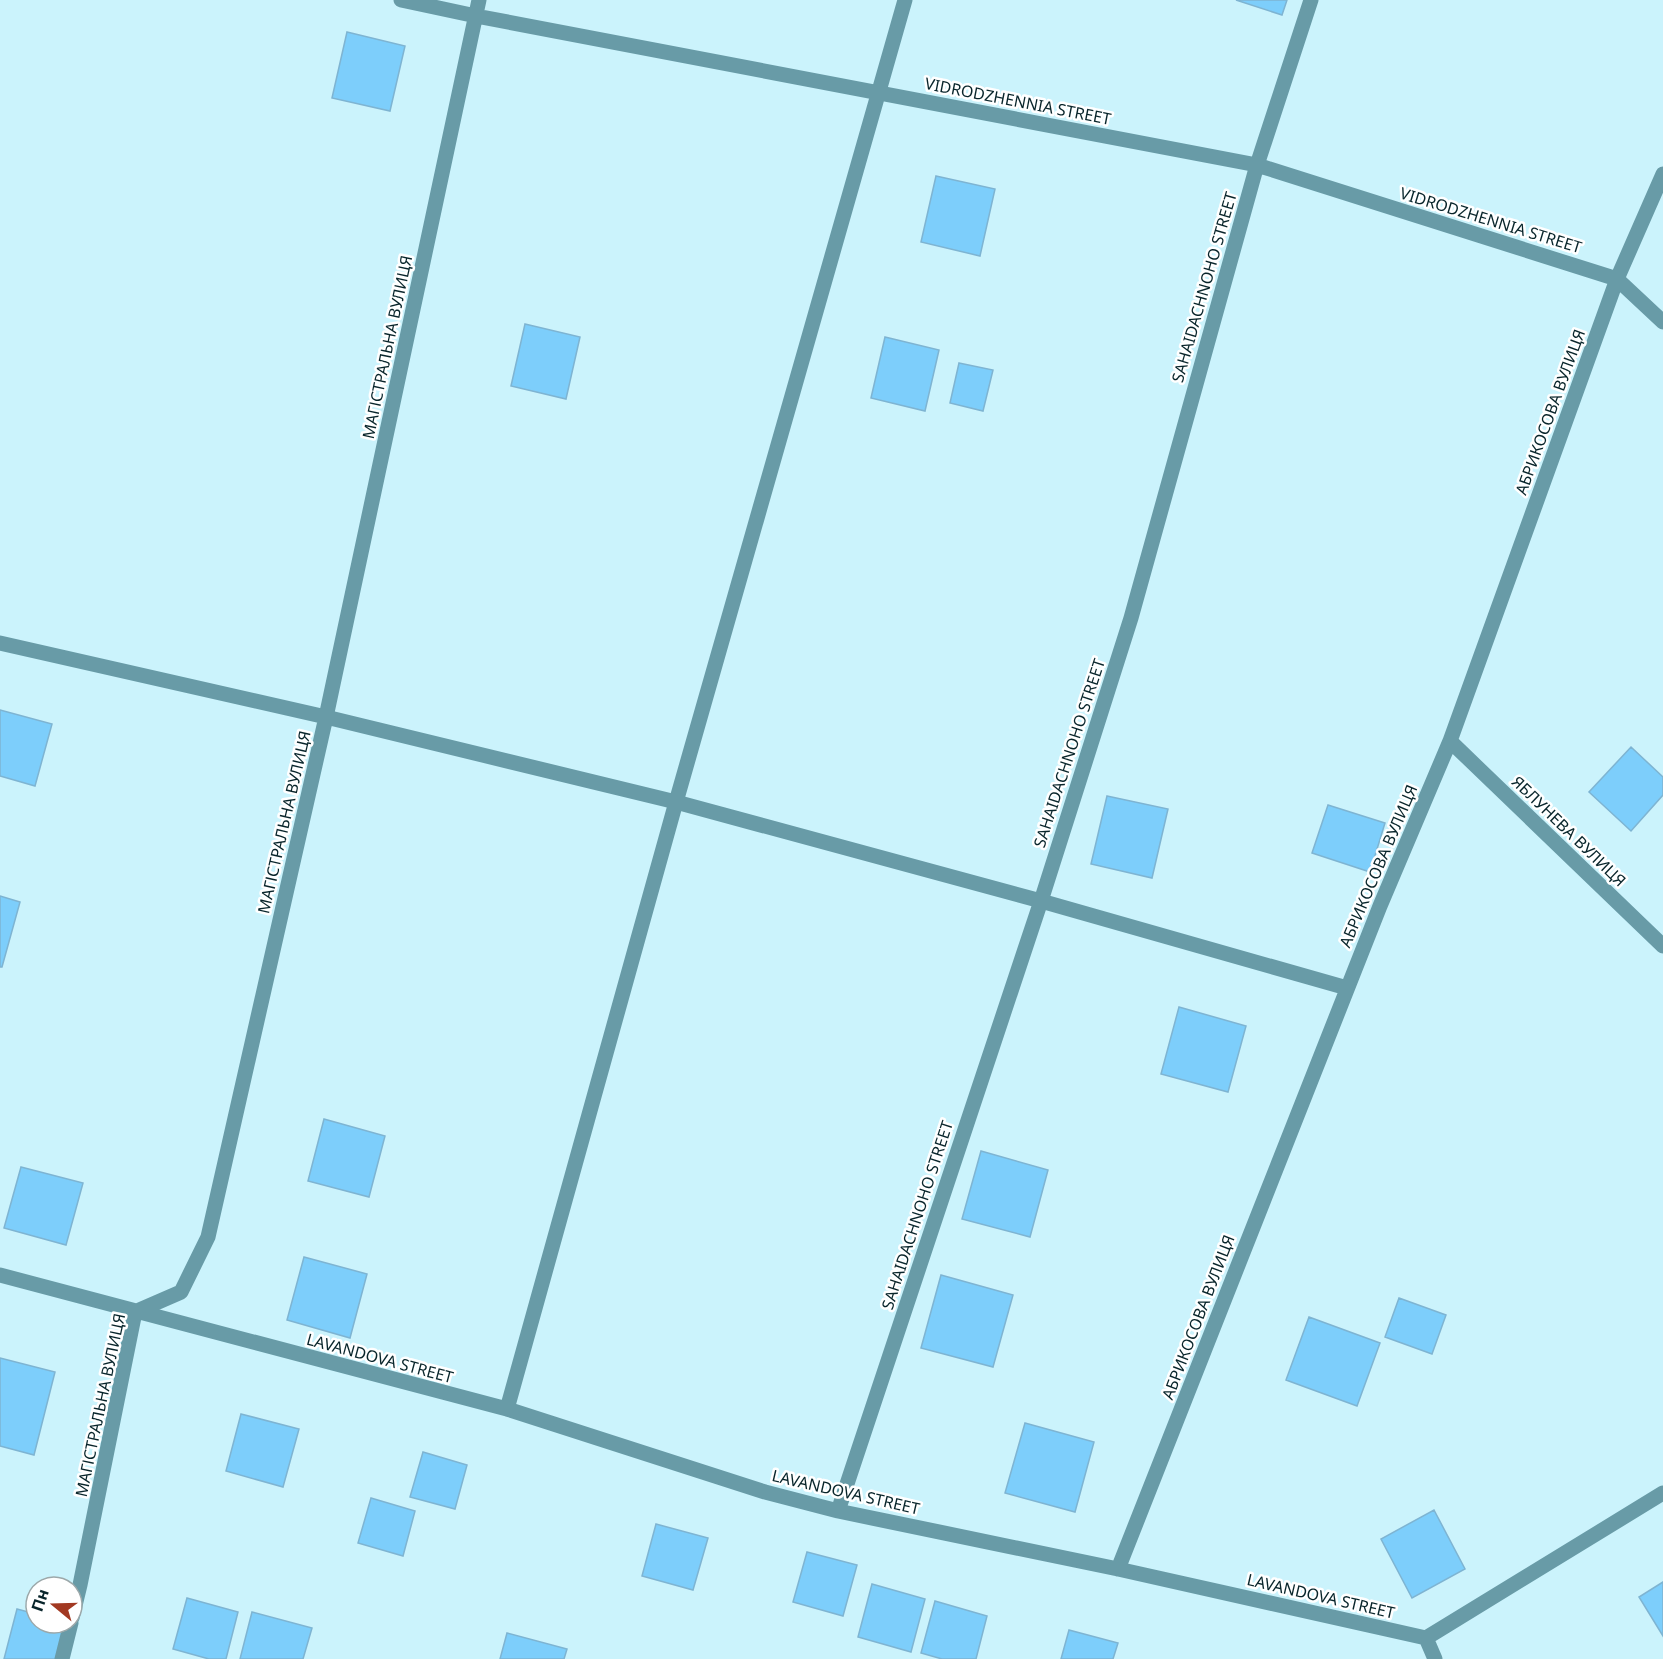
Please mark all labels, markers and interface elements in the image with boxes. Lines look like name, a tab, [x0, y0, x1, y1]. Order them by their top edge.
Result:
street label: VIDRODZHENNIA STREET	[923, 72, 1113, 130]
street label: VIDRODZHENNIA STREET	[1397, 182, 1585, 258]
street label: SAHAIDACHNOHO STREET	[1166, 189, 1242, 385]
street label: МАГІСТРАЛЬНА ВУЛИЦЯ	[357, 253, 417, 441]
street label: АБРИКОСОВА ВУЛИЦЯ	[1510, 326, 1590, 498]
street label: SAHAIDACHNOHO STREET	[1028, 656, 1110, 850]
street label: МАГІСТРАЛЬНА ВУЛИЦЯ	[252, 728, 316, 916]
street label: ЯБЛУНЕВА ВУЛИЦЯ	[1507, 771, 1631, 891]
street label: АБРИКОСОВА ВУЛИЦЯ	[1334, 781, 1422, 951]
street label: SAHAIDACHNOHO STREET	[876, 1118, 958, 1312]
street label: АБРИКОСОВА ВУЛИЦЯ	[1156, 1232, 1240, 1402]
street label: МАГІСТРАЛЬНА ВУЛИЦЯ	[70, 1311, 130, 1499]
street label: LAVANDOVA STREET	[304, 1328, 456, 1388]
street label: LAVANDOVA STREET	[770, 1464, 922, 1520]
street label: LAVANDOVA STREET	[1245, 1568, 1397, 1624]
north arrow	[24, 1575, 84, 1635]
text: Пн	[26, 1586, 54, 1614]

